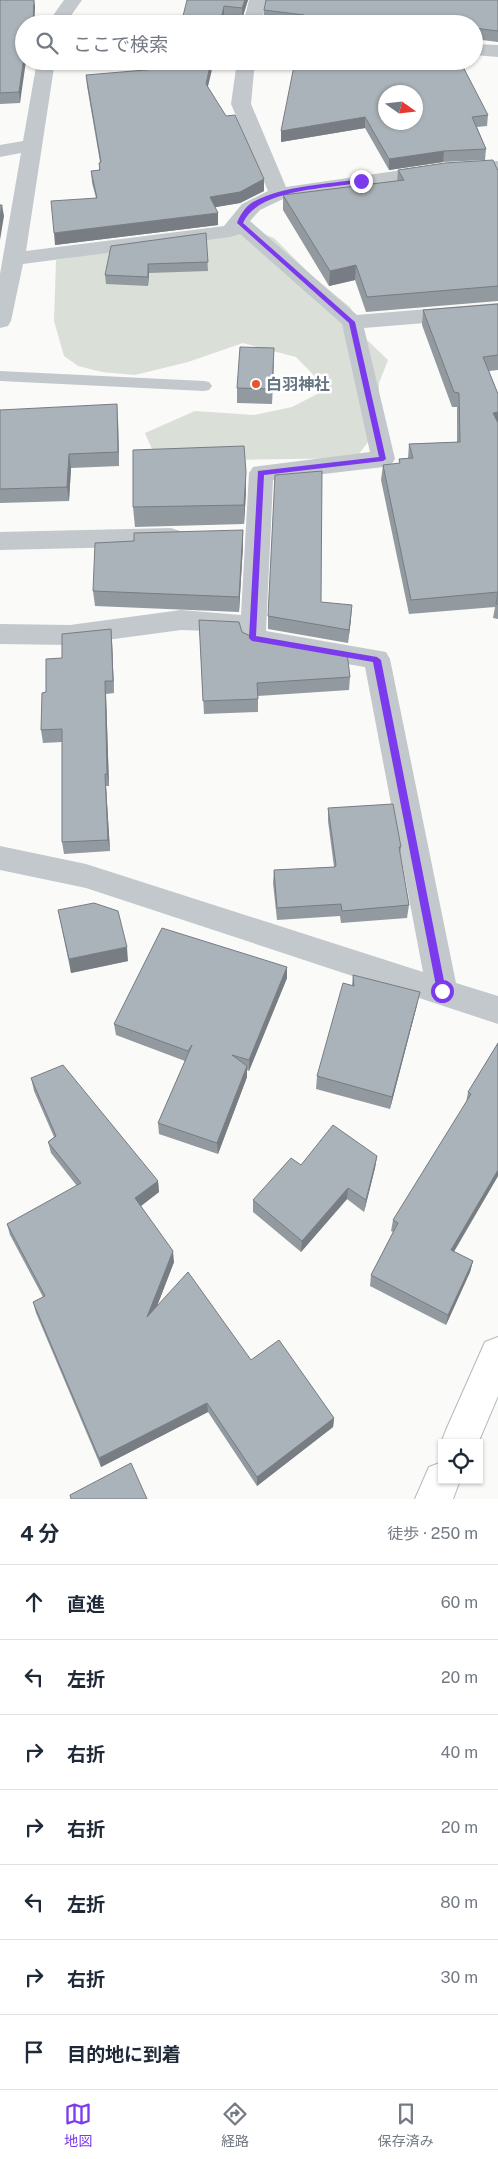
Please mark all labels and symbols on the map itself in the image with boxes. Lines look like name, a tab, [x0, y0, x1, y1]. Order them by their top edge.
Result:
north arrow	[378, 85, 423, 130]
route end	[350, 170, 373, 193]
place label: 白羽神社	[266, 375, 330, 394]
marker: 白羽神社	[250, 378, 262, 390]
route start	[431, 980, 454, 1003]

